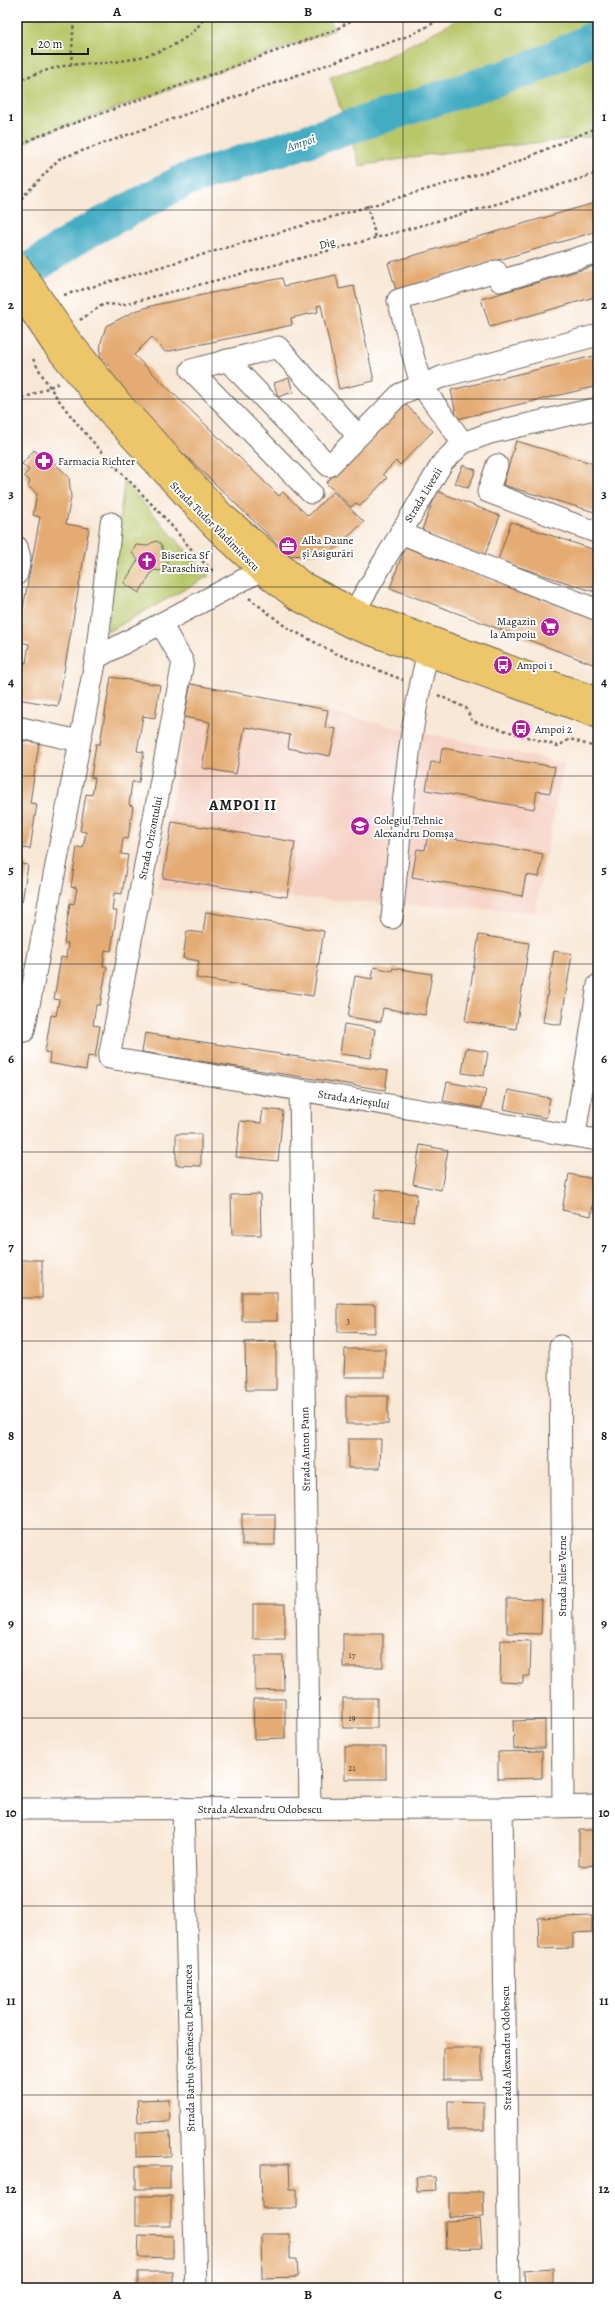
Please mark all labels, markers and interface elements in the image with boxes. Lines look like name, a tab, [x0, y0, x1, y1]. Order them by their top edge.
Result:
text: A	[112, 3, 122, 20]
text: B	[304, 3, 312, 20]
text: C	[494, 3, 502, 20]
scale bar	[32, 30, 88, 56]
text: 20 m	[38, 36, 62, 52]
text: 1	[9, 108, 14, 125]
text: 1	[602, 108, 607, 125]
water label: Ampoi	[284, 131, 317, 155]
street label: Dig	[317, 234, 337, 253]
text: 2	[8, 296, 15, 313]
text: 2	[601, 296, 608, 313]
pharmacy icon: Farmacia Richter	[33, 450, 55, 472]
place label: Farmacia Richter	[58, 454, 135, 469]
street label: Strada Livezii	[401, 465, 446, 525]
street label: Strada Tudor Vladimirescu	[167, 478, 263, 574]
text: 3	[8, 485, 14, 502]
text: 3	[601, 485, 607, 502]
place label: Alba Daune și Asigurări	[301, 533, 354, 561]
office icon: Alba Daune și Asigurări	[277, 535, 299, 557]
place label: Biserica Sf Paraschiva	[161, 548, 210, 576]
church icon: Biserica Sf Paraschiva	[136, 550, 158, 572]
place label: Magazin la Ampoiu	[490, 614, 536, 642]
supermarket icon: Magazin la Ampoiu	[539, 616, 561, 638]
bus stop icon: Ampoi 1	[492, 654, 514, 676]
place label: Ampoi 1	[516, 658, 553, 673]
text: 4	[8, 673, 14, 690]
text: 4	[601, 673, 607, 690]
bus stop icon: Ampoi 2	[510, 718, 532, 740]
place label: Ampoi 2	[534, 722, 572, 737]
street label: Strada Orizontului	[135, 795, 166, 881]
district label: AMPOI II	[208, 795, 277, 815]
place label: Colegiul Tehnic Alexandru Domșa	[373, 813, 455, 841]
school or university icon: Colegiul Tehnic Alexandru Domșa	[349, 815, 371, 837]
text: 5	[8, 861, 14, 878]
text: 5	[601, 861, 607, 878]
text: 6	[8, 1050, 14, 1067]
text: 6	[601, 1050, 607, 1067]
street label: Strada Arieșului	[317, 1086, 391, 1113]
text: 7	[8, 1238, 14, 1255]
text: 7	[601, 1238, 607, 1255]
house number: 3	[346, 1315, 350, 1327]
street label: Strada Anton Pann	[297, 1407, 314, 1491]
text: 8	[8, 1427, 14, 1444]
text: 8	[601, 1427, 607, 1444]
street label: Strada Jules Verne	[555, 1535, 570, 1617]
text: 9	[8, 1615, 14, 1632]
text: 9	[601, 1615, 607, 1632]
house number: 17	[349, 1649, 356, 1661]
house number: 19	[348, 1712, 356, 1724]
house number: 21	[348, 1762, 356, 1774]
street label: Strada Alexandru Odobescu	[198, 1802, 322, 1817]
text: 10	[5, 1804, 17, 1821]
text: 10	[598, 1804, 610, 1821]
street label: Strada Barbu Ștefănescu Delavrancea	[181, 1963, 198, 2132]
street label: Strada Alexandru Odobescu	[498, 1986, 515, 2110]
text: 11	[6, 1992, 16, 2009]
text: 11	[599, 1992, 609, 2009]
text: 12	[6, 2180, 17, 2197]
text: 12	[599, 2180, 610, 2197]
text: A	[112, 2286, 122, 2303]
text: B	[304, 2286, 312, 2303]
text: C	[494, 2286, 502, 2303]

